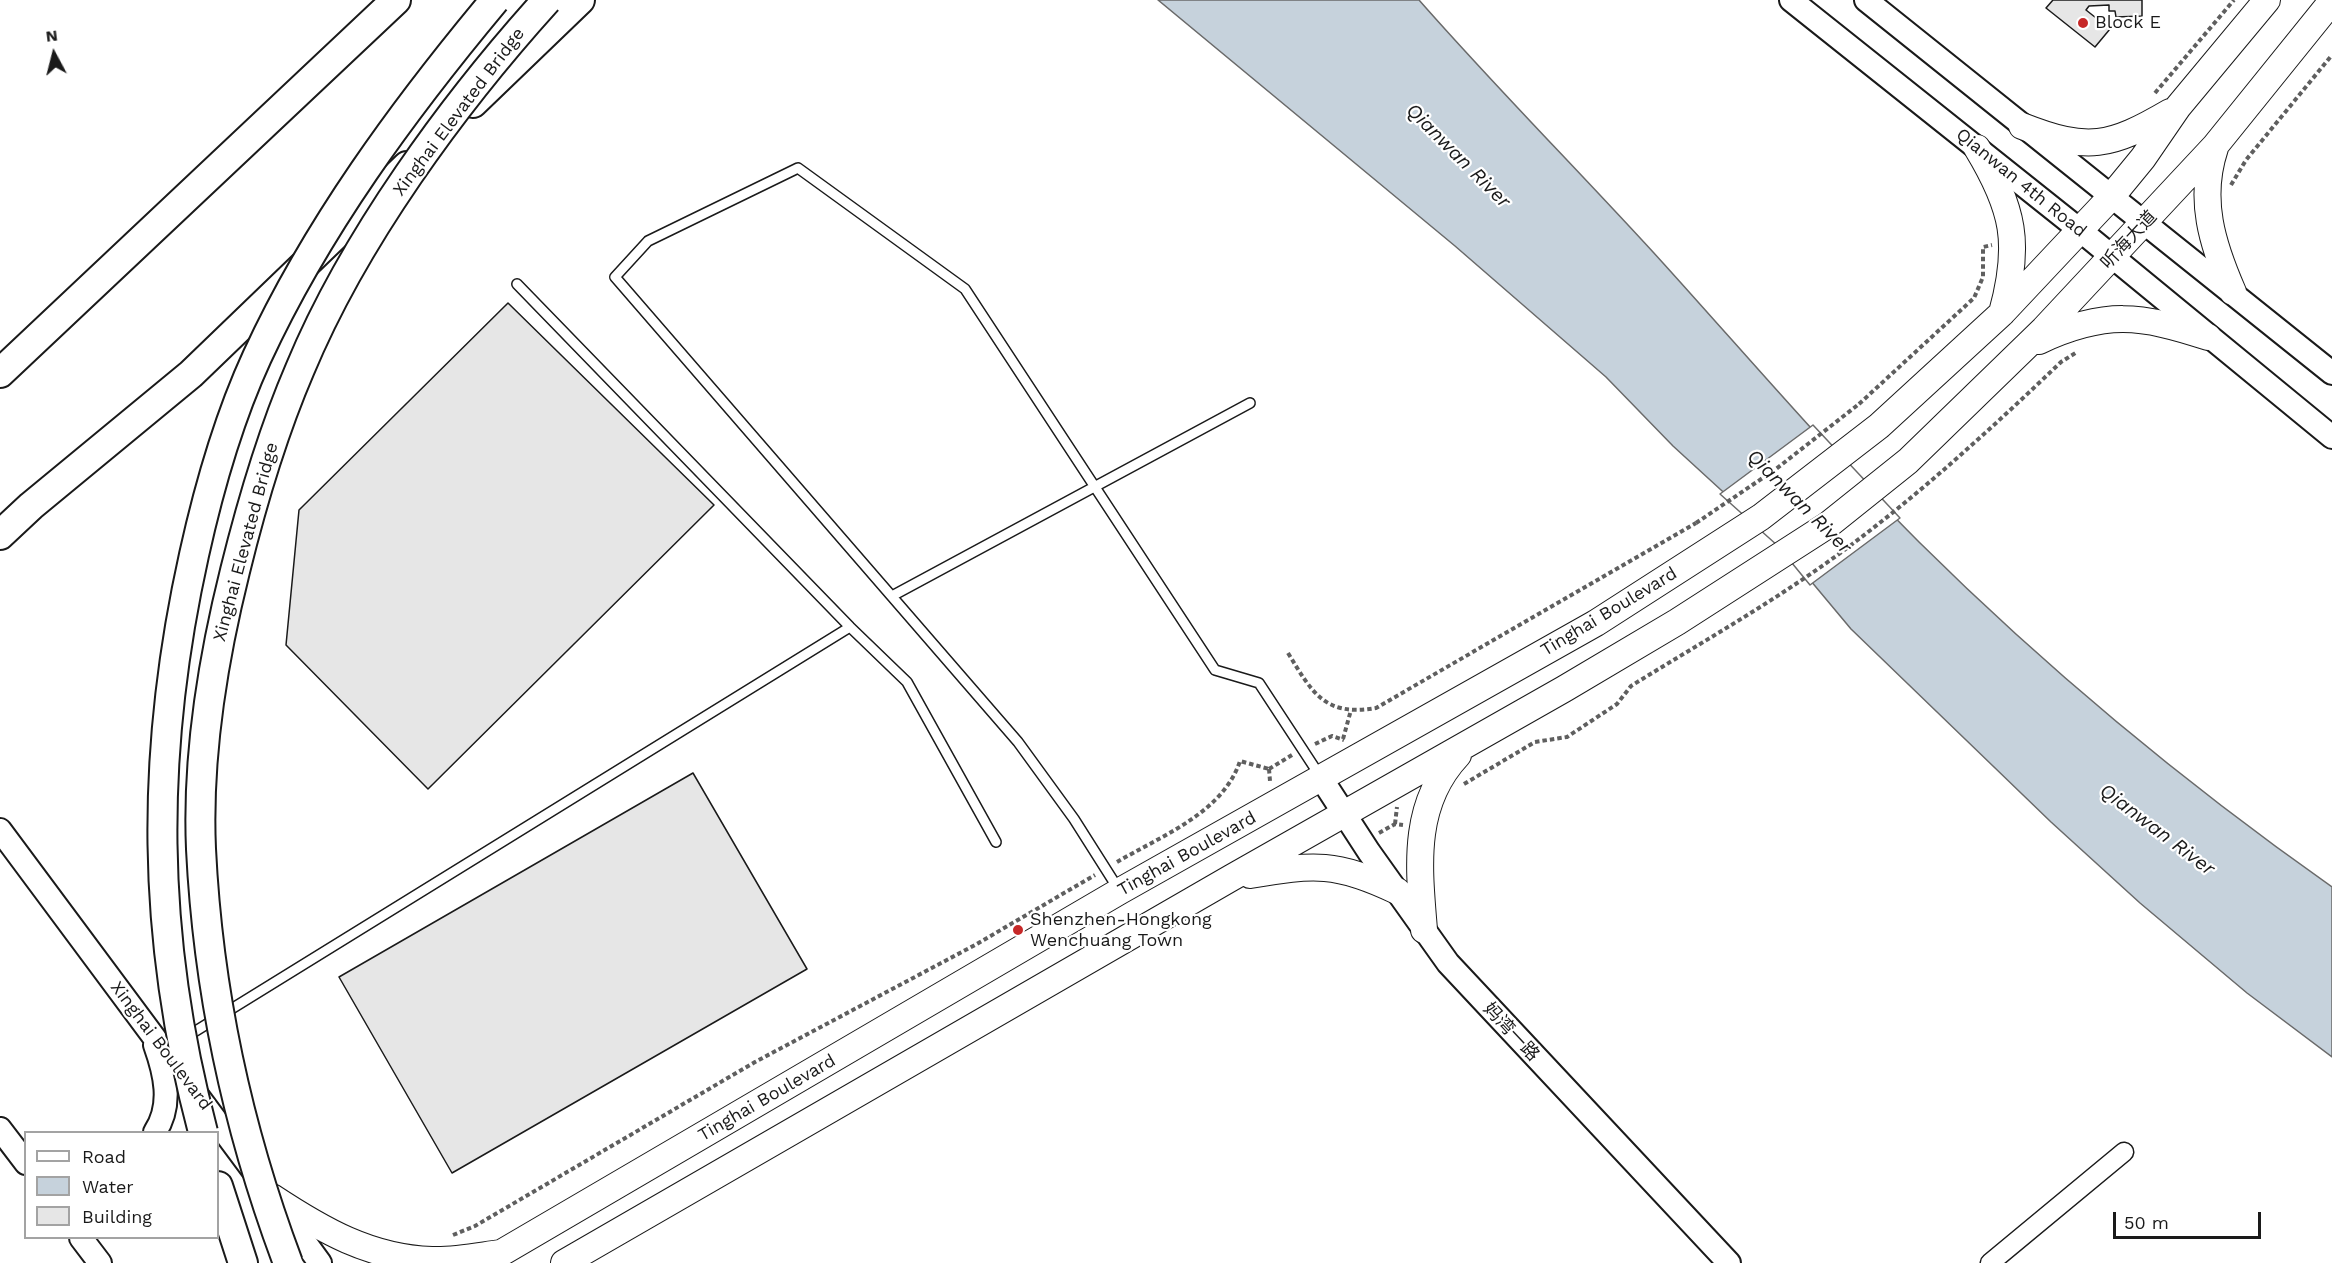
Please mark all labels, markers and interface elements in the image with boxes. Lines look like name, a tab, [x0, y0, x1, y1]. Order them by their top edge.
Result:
place label: Block E	[2095, 12, 2161, 34]
marker: Block E	[2076, 16, 2090, 30]
north arrow	[24, 24, 84, 84]
street label: Xinghai Elevated Bridge	[389, 24, 529, 200]
text: N	[45, 25, 59, 46]
water label: Qianwan River	[1401, 99, 1515, 213]
street label: Qianwan 4th Road	[1951, 124, 2091, 242]
street label: 听海大道	[2097, 206, 2161, 274]
street label: Xinghai Elevated Bridge	[209, 440, 283, 644]
water label: Qianwan River	[1742, 445, 1856, 559]
street label: Tinghai Boulevard	[1537, 563, 1681, 661]
water label: Qianwan River	[2095, 779, 2219, 881]
street label: Tinghai Boulevard	[1114, 807, 1260, 901]
place label: Shenzhen-Hongkong Wenchuang Town	[1030, 909, 1212, 952]
marker: Shenzhen-Hongkong Wenchuang Town	[1011, 923, 1025, 937]
street label: Xinghai Boulevard	[106, 977, 216, 1115]
street label: 妈湾一路	[1479, 998, 1543, 1066]
street label: Tinghai Boulevard	[694, 1050, 840, 1146]
legend	[24, 1131, 219, 1239]
text: Road	[82, 1146, 126, 1167]
text: Water	[82, 1176, 134, 1197]
scale bar	[2116, 1200, 2264, 1238]
text: Building	[82, 1206, 152, 1227]
text: 50 m	[2124, 1212, 2169, 1233]

